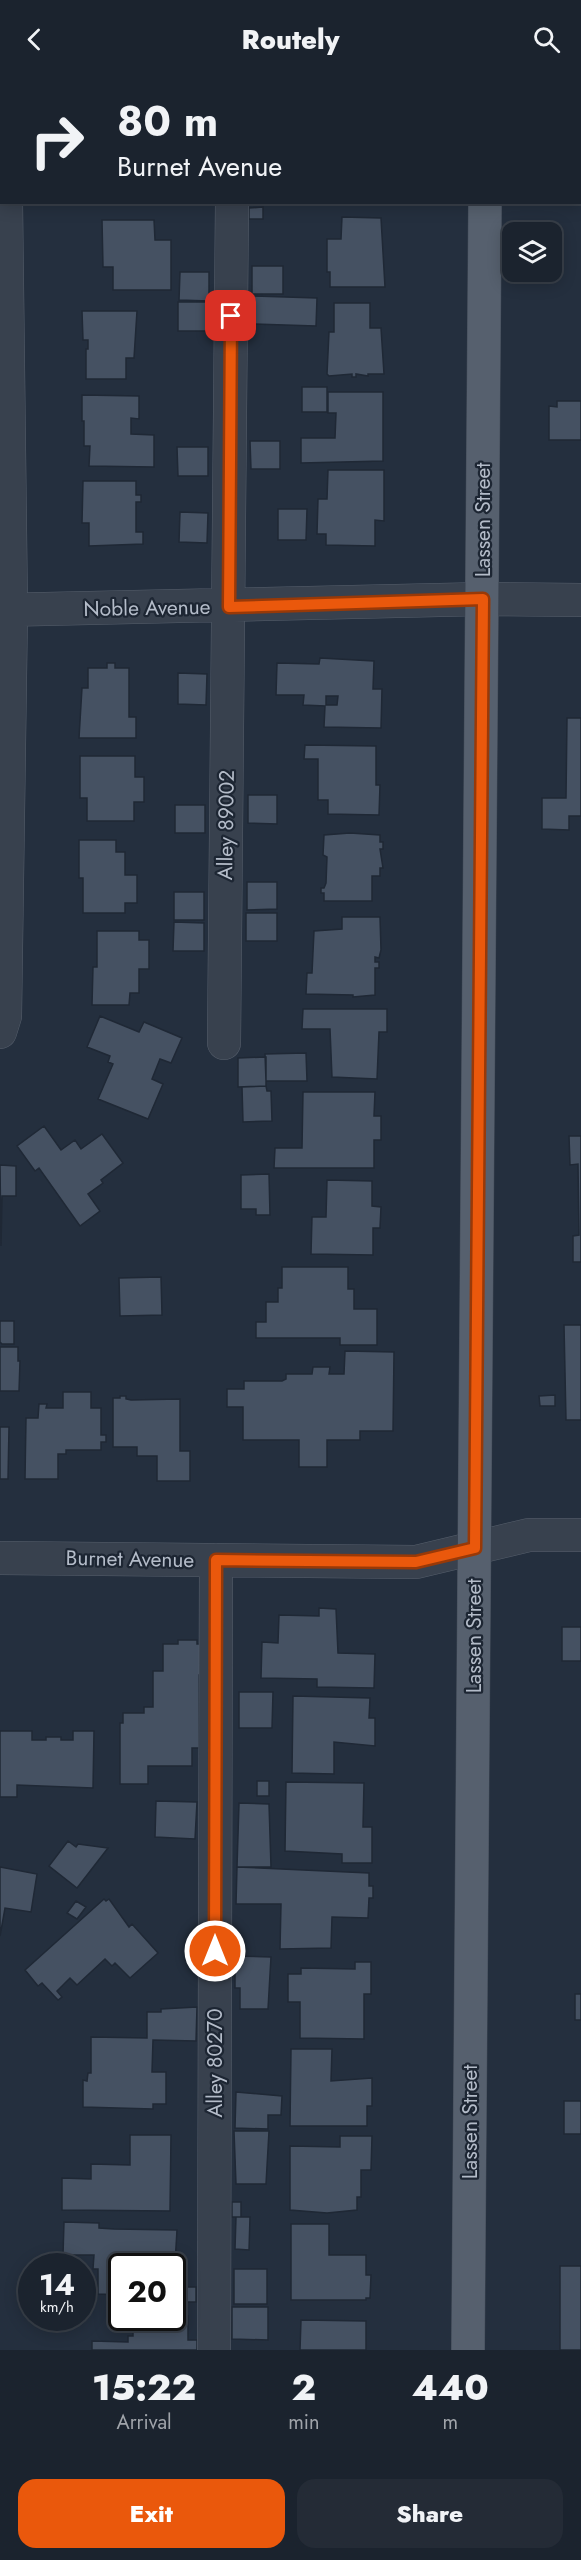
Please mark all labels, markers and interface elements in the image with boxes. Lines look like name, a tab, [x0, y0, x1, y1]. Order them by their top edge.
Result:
text: Routely	[242, 20, 339, 59]
icon: back	[18, 23, 51, 56]
icon: search	[530, 23, 563, 56]
text: 80 m	[117, 91, 218, 152]
icon: right	[18, 102, 96, 180]
text: Burnet Avenue	[117, 147, 282, 186]
map controls	[502, 222, 562, 282]
button: layers	[502, 222, 562, 282]
pin	[205, 290, 256, 341]
icon: arrive	[214, 299, 247, 332]
street label: Lassen Street	[468, 463, 498, 577]
street label: Noble Avenue	[83, 592, 211, 624]
street label: Alley 89002	[210, 770, 242, 880]
street label: Burnet Avenue	[65, 1543, 195, 1575]
street label: Lassen Street	[459, 1579, 489, 1693]
position arrow	[183, 1919, 247, 1983]
street label: Alley 80270	[200, 2008, 230, 2118]
street label: Lassen Street	[455, 2065, 485, 2179]
speed limit sign: 20	[108, 2253, 186, 2331]
text: 14	[39, 2263, 75, 2306]
text: km/h	[40, 2296, 74, 2318]
text: 15:22	[92, 2361, 196, 2413]
text: 2	[292, 2361, 316, 2413]
text: 440	[412, 2361, 489, 2413]
text: Arrival	[117, 2408, 172, 2437]
text: min	[288, 2408, 320, 2437]
text: m	[442, 2408, 458, 2437]
button: Exit	[18, 2479, 285, 2548]
button: Share	[297, 2479, 563, 2548]

